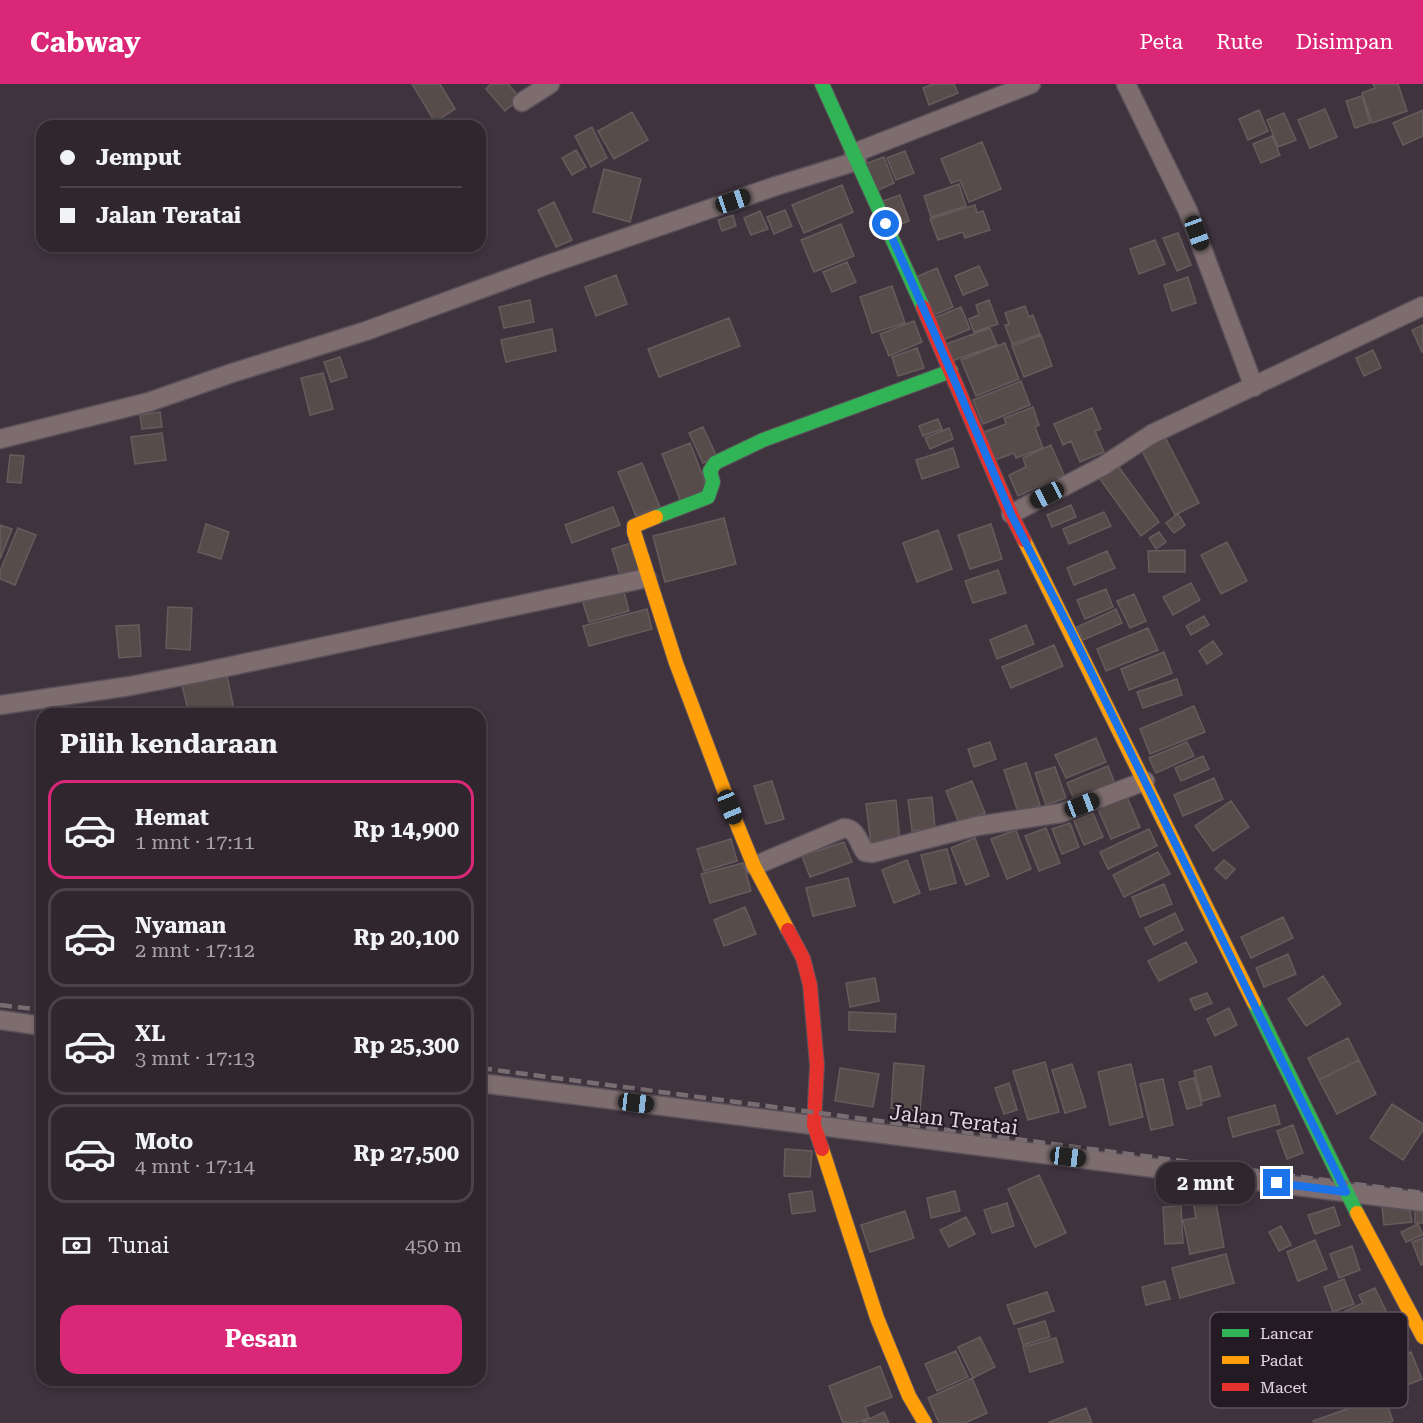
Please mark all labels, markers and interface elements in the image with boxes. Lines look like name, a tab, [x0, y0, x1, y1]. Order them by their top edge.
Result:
text: Cabway	[30, 26, 141, 59]
text: Peta	[1140, 30, 1183, 54]
text: Rute	[1216, 30, 1263, 54]
text: Disimpan	[1296, 30, 1393, 54]
text: Jemput	[96, 145, 181, 170]
car	[713, 187, 753, 215]
text: Jalan Teratai	[96, 203, 241, 228]
route start	[872, 210, 899, 237]
car	[1182, 213, 1212, 253]
car	[1027, 479, 1067, 511]
text: Pilih kendaraan	[60, 728, 278, 760]
car	[715, 787, 745, 827]
car	[1062, 790, 1102, 820]
icon: car	[63, 803, 117, 857]
text: Hemat	[135, 805, 209, 830]
text: Rp 14,900	[354, 817, 459, 842]
text: 1 mnt · 17:11	[135, 830, 255, 854]
icon: car	[63, 911, 117, 965]
text: Nyaman	[135, 913, 226, 938]
text: Rp 20,100	[354, 925, 459, 950]
text: 2 mnt · 17:12	[135, 938, 255, 962]
icon: car	[63, 1019, 117, 1073]
text: XL	[135, 1021, 165, 1046]
text: Rp 25,300	[354, 1033, 459, 1058]
text: 3 mnt · 17:13	[135, 1046, 255, 1070]
car	[617, 1092, 655, 1114]
street label: Jalan Teratai	[888, 1100, 1020, 1140]
icon: car	[63, 1127, 117, 1181]
text: Moto	[135, 1129, 193, 1154]
text: Rp 27,500	[354, 1141, 459, 1166]
car	[1049, 1146, 1087, 1168]
text: 4 mnt · 17:14	[135, 1154, 255, 1178]
callout: 2 mnt	[1157, 1162, 1256, 1204]
route end	[1263, 1169, 1290, 1196]
text: 2 mnt	[1177, 1171, 1234, 1195]
icon: cash	[60, 1229, 93, 1262]
text: Tunai	[108, 1233, 169, 1258]
text: 450 m	[405, 1233, 462, 1257]
button: Pesan	[60, 1305, 462, 1374]
legend	[1210, 1312, 1408, 1408]
text: Lancar	[1260, 1324, 1314, 1343]
text: Padat	[1260, 1351, 1303, 1370]
text: Macet	[1260, 1378, 1307, 1397]

